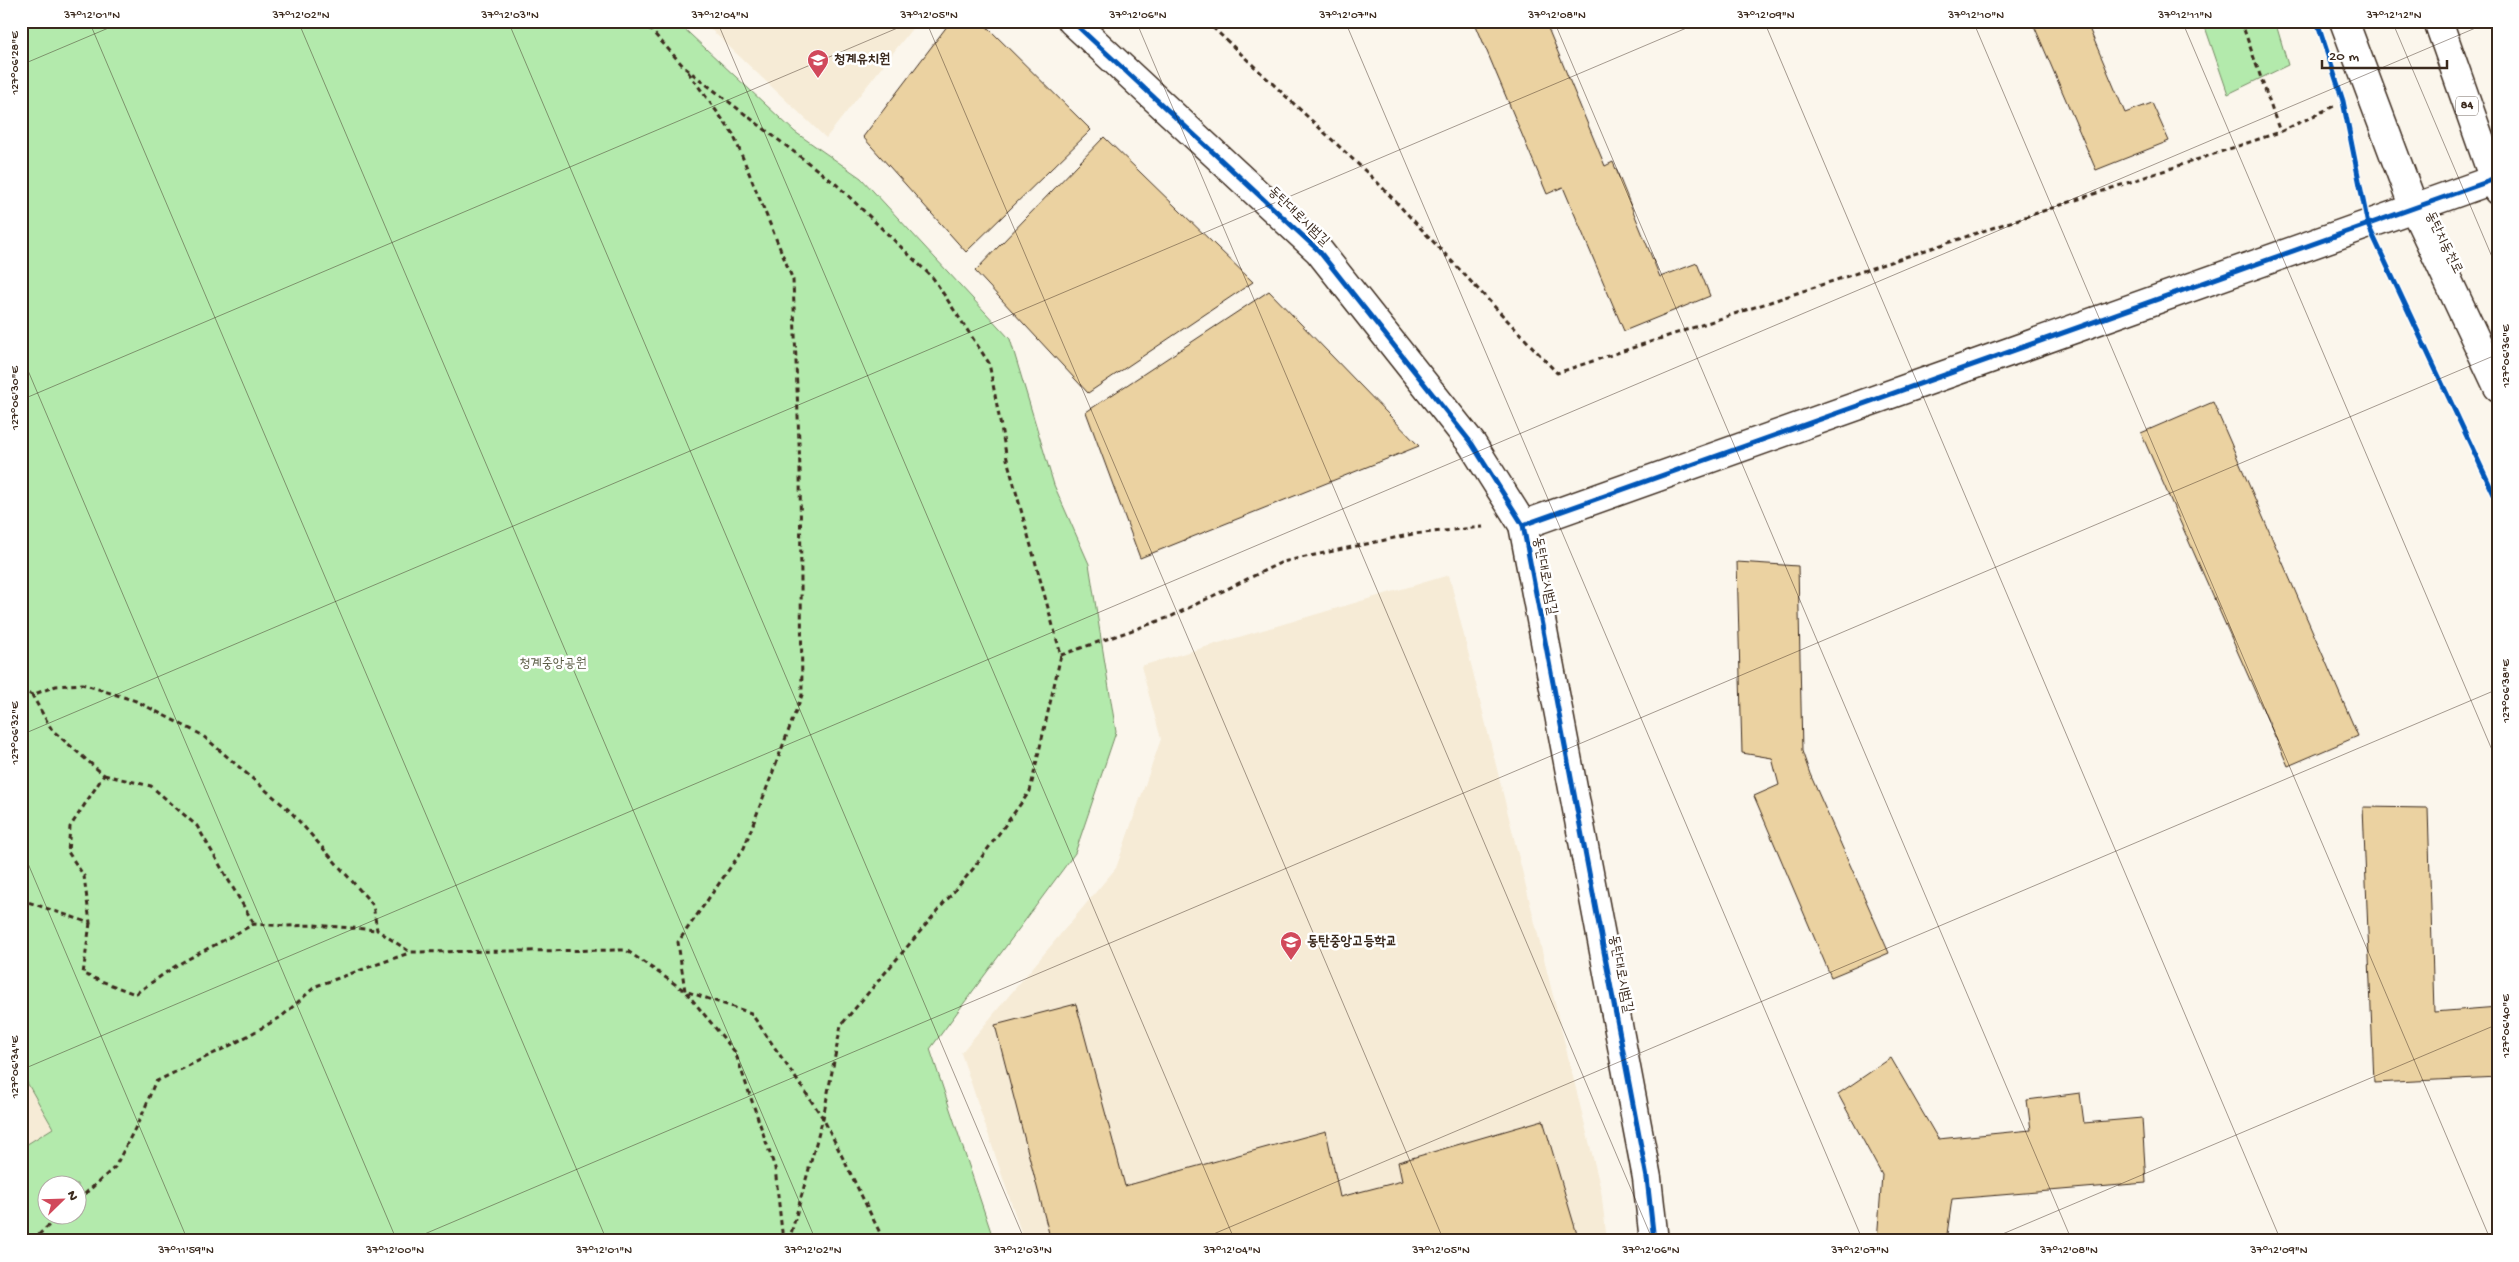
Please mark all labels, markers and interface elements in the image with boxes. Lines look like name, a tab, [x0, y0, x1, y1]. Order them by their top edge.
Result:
text: 37°12'01"N	[63, 9, 120, 23]
text: 37°12'02"N	[271, 9, 330, 23]
text: 37°12'03"N	[480, 9, 539, 23]
text: 37°12'04"N	[691, 9, 749, 23]
text: 37°12'05"N	[899, 9, 958, 23]
text: 37°12'06"N	[1108, 9, 1167, 23]
text: 37°12'07"N	[1318, 9, 1377, 23]
text: 37°12'08"N	[1527, 9, 1586, 23]
text: 37°12'09"N	[1736, 9, 1795, 23]
text: 37°12'10"N	[1947, 9, 2004, 23]
text: 37°12'11"N	[2157, 9, 2212, 23]
text: 37°12'12"N	[2365, 9, 2422, 23]
text: 127°06'28"E	[9, 31, 23, 96]
scale bar	[2322, 38, 2446, 70]
school or university icon: 청계유치원	[806, 48, 830, 79]
text: 20 m	[2329, 48, 2359, 66]
place label: 청계유치원	[834, 52, 890, 69]
road number: 84	[2456, 96, 2478, 115]
street label: 동탄대로시범길	[1264, 183, 1333, 251]
street label: 동탄치동천로	[2421, 209, 2465, 277]
text: 127°06'36"E	[2500, 324, 2514, 389]
text: 127°06'30"E	[9, 366, 23, 431]
street label: 동탄대로시범길	[1528, 536, 1560, 617]
park label: 청계중앙공원	[519, 656, 587, 673]
text: 127°06'38"E	[2500, 659, 2514, 724]
text: 127°06'32"E	[9, 701, 23, 765]
school or university icon: 동탄중앙고등학교	[1279, 930, 1303, 961]
place label: 동탄중앙고등학교	[1307, 934, 1397, 951]
street label: 동탄대로시범길	[1604, 934, 1636, 1015]
text: 127°06'40"E	[2500, 994, 2514, 1059]
text: 127°06'34"E	[9, 1035, 23, 1099]
north arrow	[38, 1174, 88, 1224]
text: N	[62, 1188, 81, 1203]
text: 37°11'59"N	[157, 1244, 214, 1258]
text: 37°12'00"N	[365, 1244, 424, 1258]
text: 37°12'01"N	[575, 1244, 632, 1258]
text: 37°12'02"N	[783, 1244, 842, 1258]
text: 37°12'03"N	[993, 1244, 1052, 1258]
text: 37°12'04"N	[1203, 1244, 1261, 1258]
text: 37°12'05"N	[1411, 1244, 1470, 1258]
text: 37°12'06"N	[1621, 1244, 1680, 1258]
text: 37°12'07"N	[1830, 1244, 1889, 1258]
text: 37°12'08"N	[2039, 1244, 2098, 1258]
text: 37°12'09"N	[2249, 1244, 2308, 1258]

